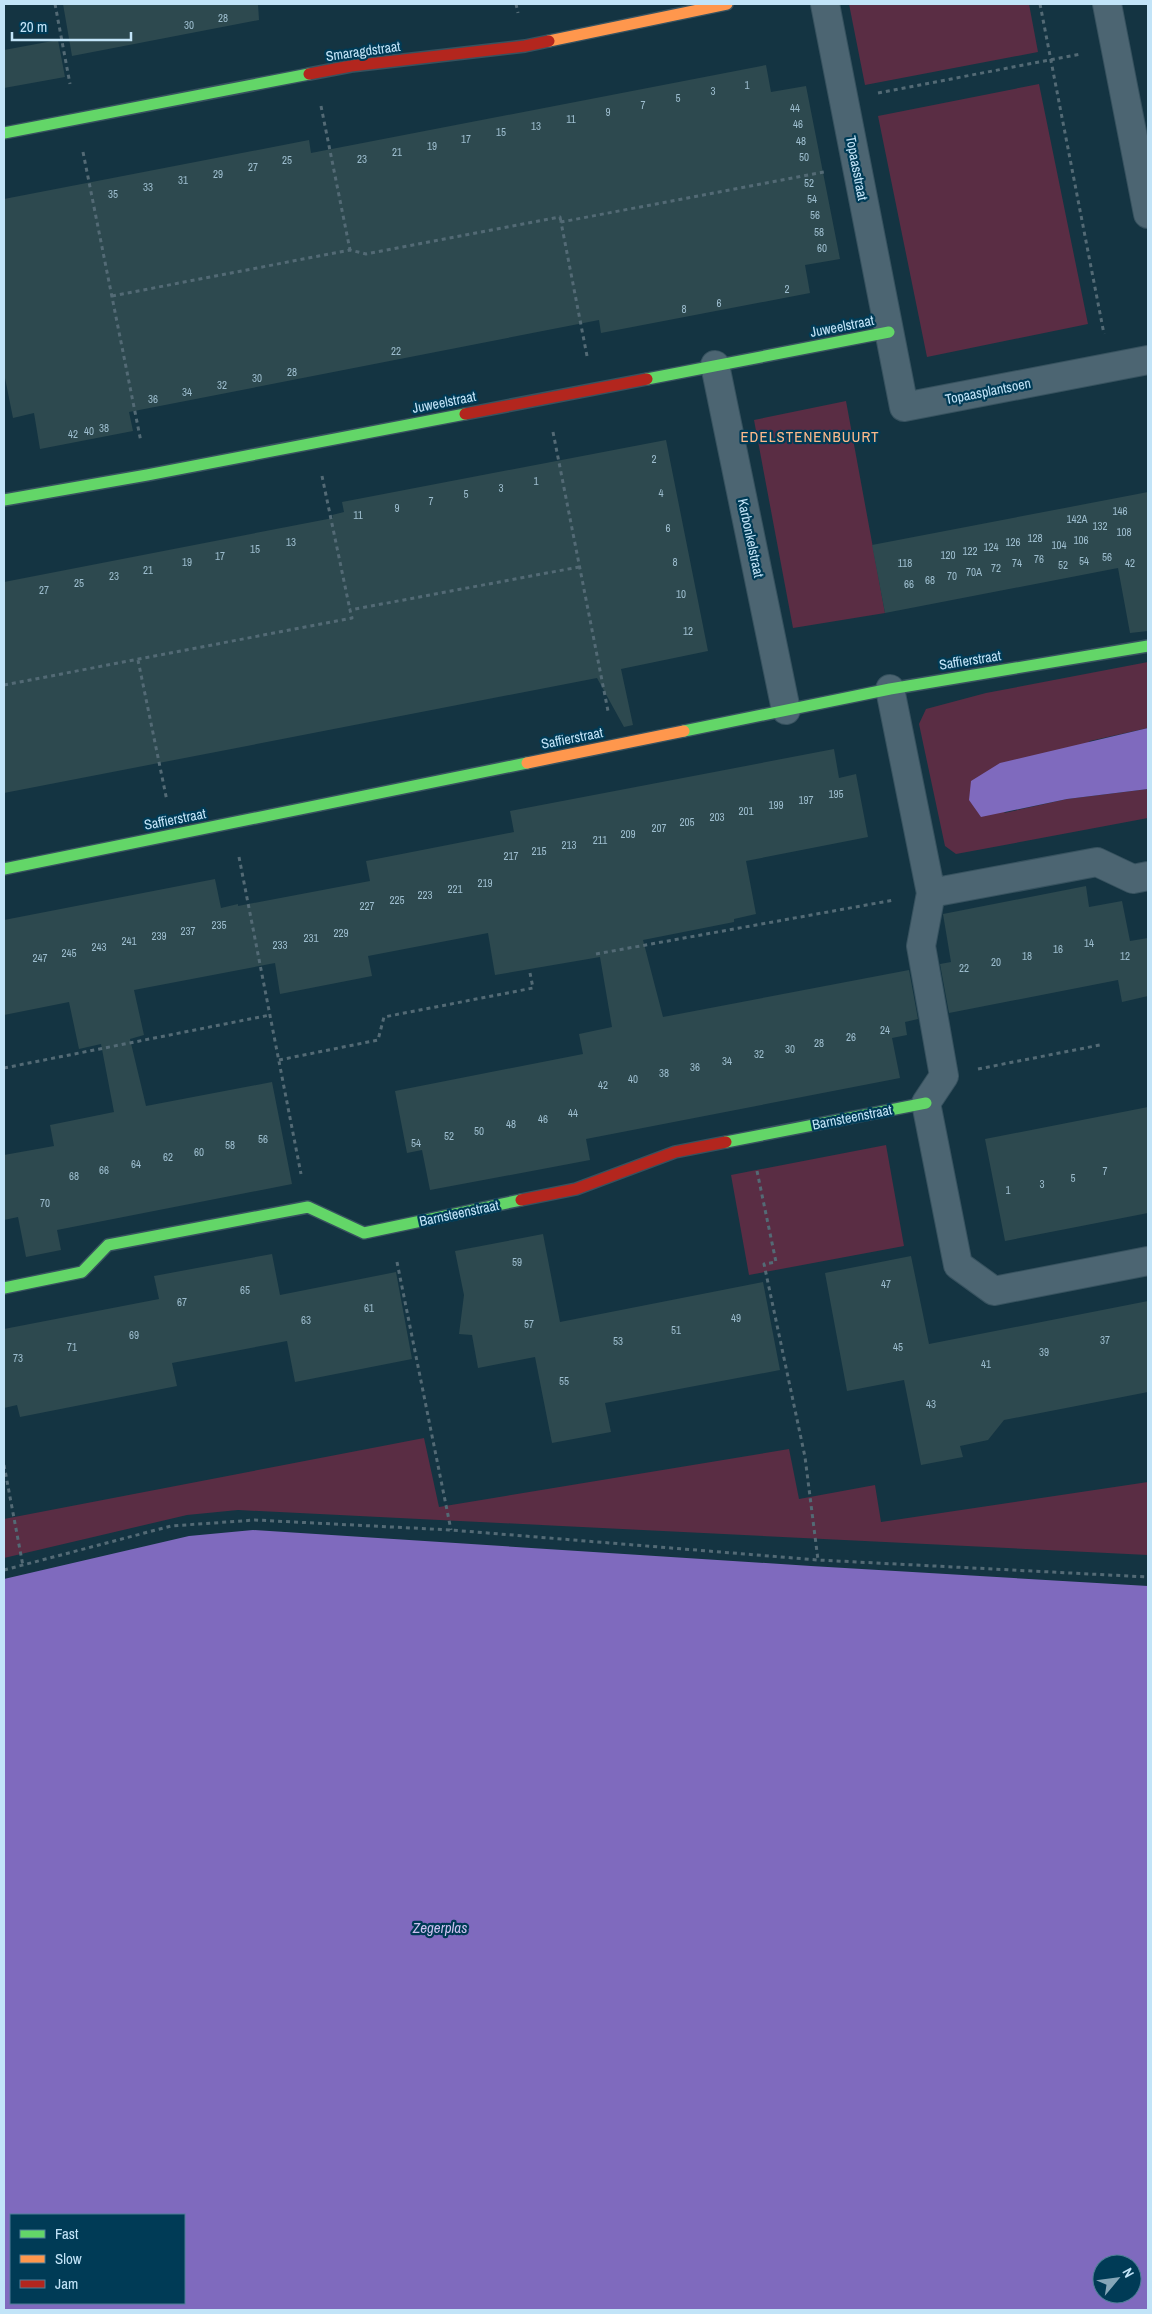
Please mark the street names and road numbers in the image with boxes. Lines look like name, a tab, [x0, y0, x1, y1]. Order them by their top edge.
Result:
street label: Smaragdstraat	[324, 37, 402, 65]
street label: Topaasstraat	[842, 134, 872, 202]
street label: Juweelstraat	[809, 311, 875, 341]
street label: Topaasplantsoen	[944, 374, 1032, 408]
street label: Juweelstraat	[411, 387, 477, 417]
street label: Karbonkelstraat	[734, 497, 768, 579]
street label: Saffierstraat	[938, 646, 1002, 674]
street label: Saffierstraat	[540, 723, 604, 753]
street label: Saffierstraat	[143, 804, 207, 834]
street label: Barnsteenstraat	[811, 1100, 893, 1134]
street label: Barnsteenstraat	[417, 1196, 501, 1230]

